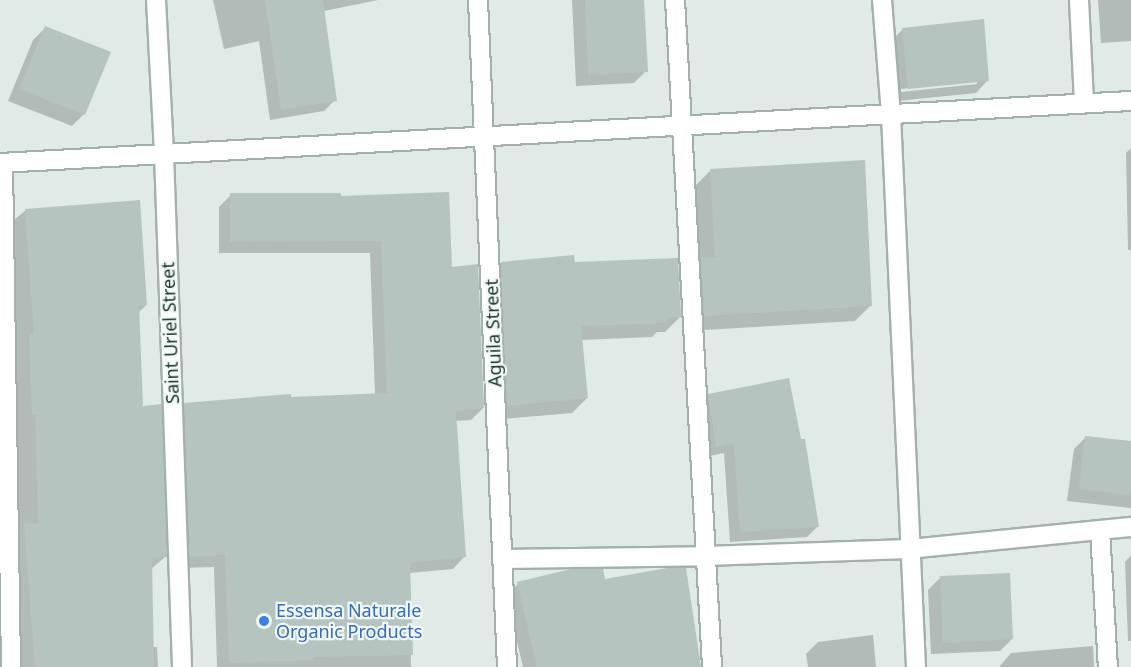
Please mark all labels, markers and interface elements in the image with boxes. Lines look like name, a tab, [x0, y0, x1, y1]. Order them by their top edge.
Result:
street label: Saint Uriel Street	[157, 262, 183, 404]
street label: Aguila Street	[480, 279, 506, 387]
place label: Essensa Naturale Organic Products	[276, 600, 422, 642]
marker: Essensa Naturale Organic Products	[257, 614, 271, 628]

